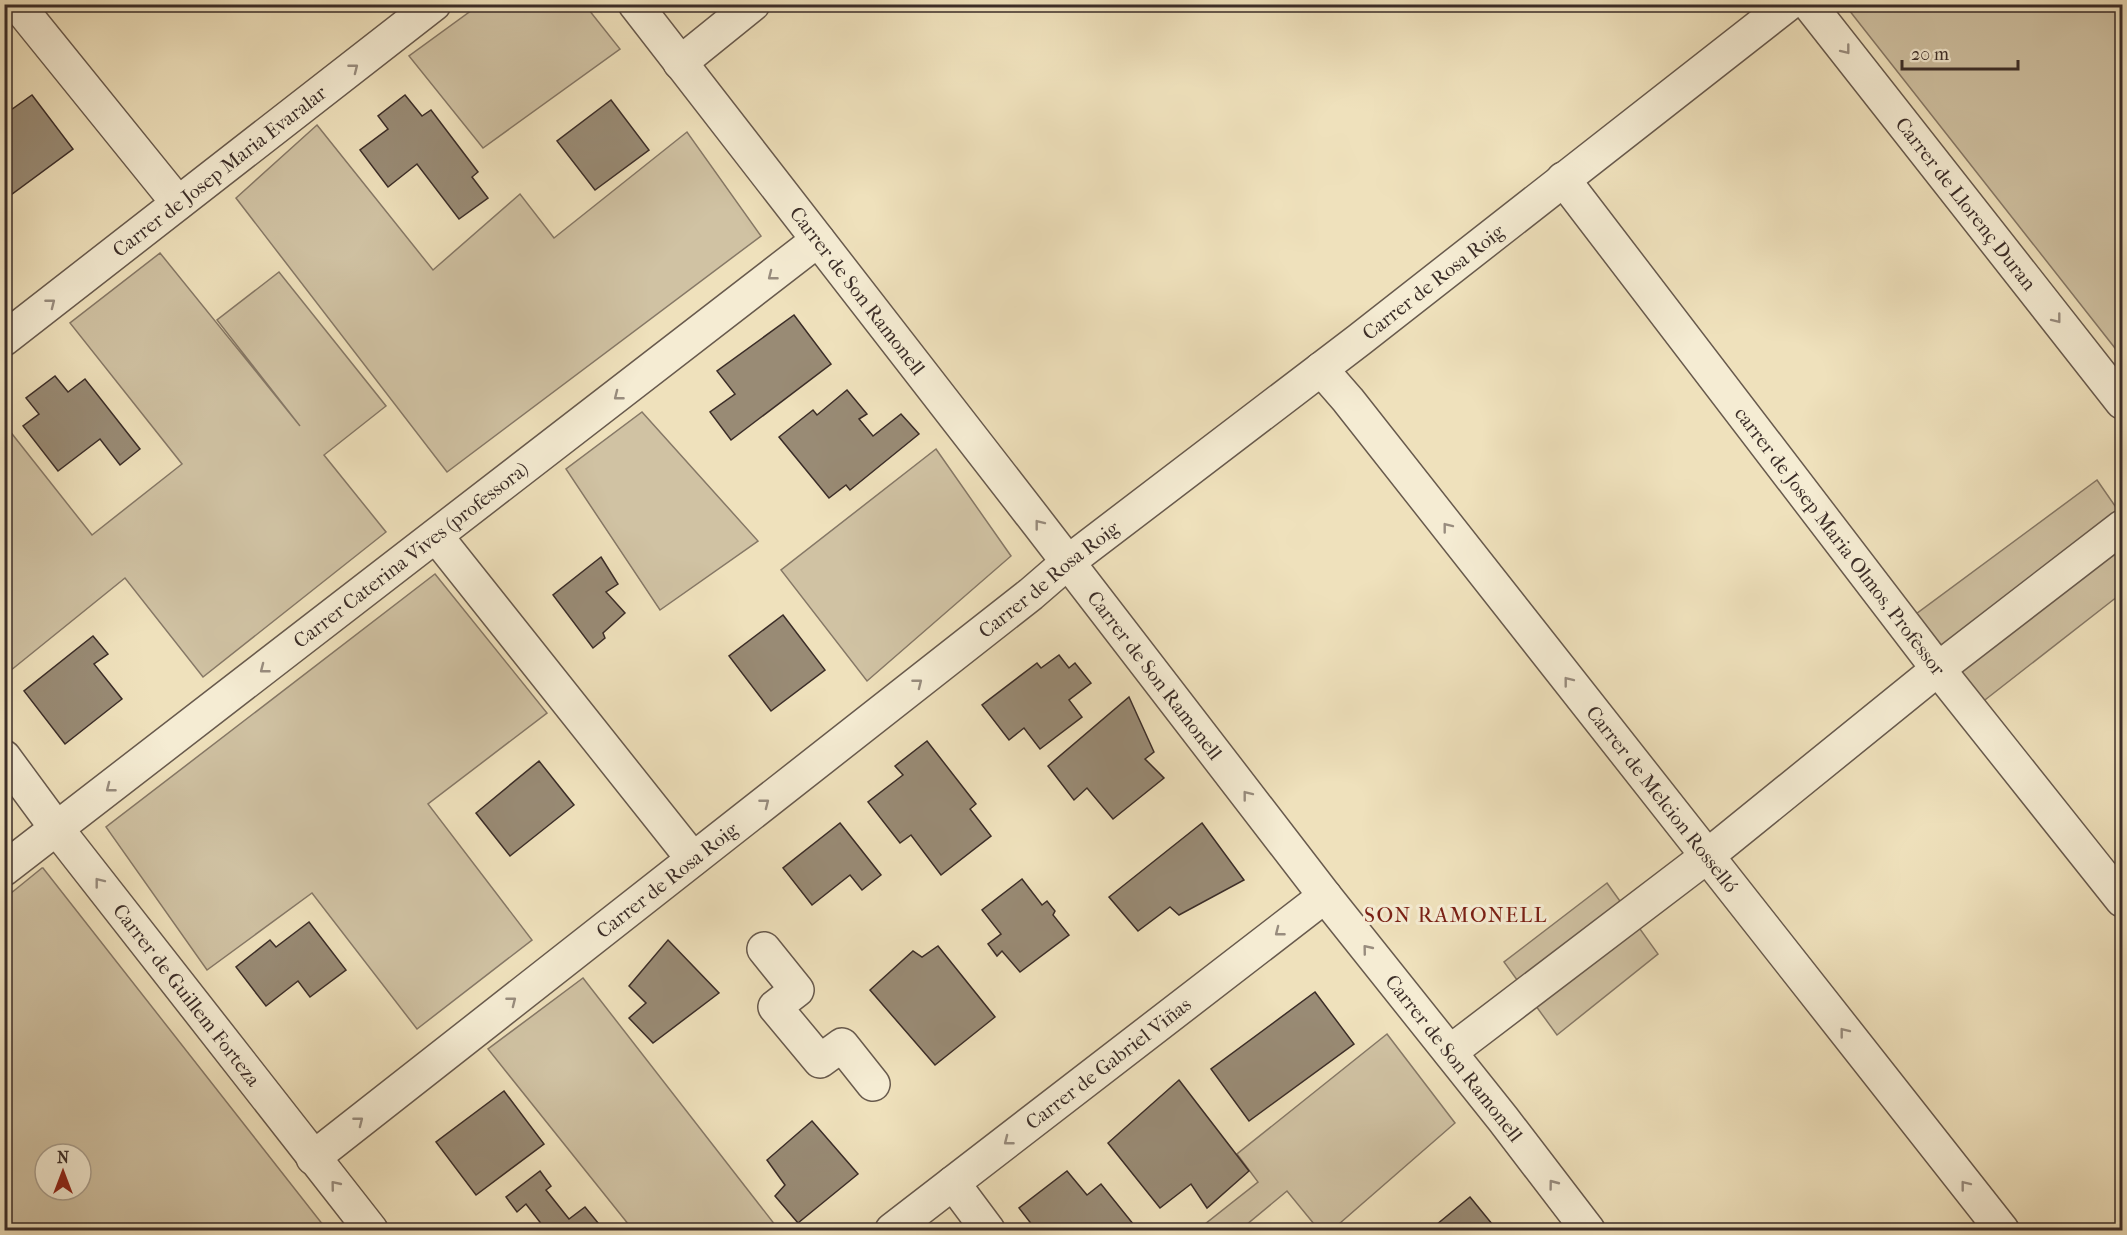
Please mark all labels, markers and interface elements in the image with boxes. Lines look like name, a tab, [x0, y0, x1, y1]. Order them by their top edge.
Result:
scale bar	[1902, 33, 2018, 71]
one-way arrow	[1839, 43, 1850, 54]
text: 20 m	[1911, 44, 1949, 65]
one-way arrow	[347, 64, 358, 75]
street label: Carrer de Josep Maria Evaralar	[108, 81, 332, 262]
street label: Carrer de Llorenç Duran	[1891, 113, 2041, 295]
street label: Carrer de Son Ramonell	[785, 202, 930, 380]
street label: Carrer de Rosa Roig	[1358, 220, 1509, 345]
one-way arrow	[768, 269, 779, 280]
one-way arrow	[44, 300, 55, 311]
one-way arrow	[2050, 312, 2061, 323]
one-way arrow	[614, 388, 625, 399]
street label: carrer de Josep Maria Olmos, Professor	[1730, 403, 1950, 681]
street label: Carrer Caterina Vives (professora)	[289, 457, 533, 653]
street label: Carrer de Rosa Roig	[974, 516, 1124, 643]
one-way arrow	[1035, 519, 1046, 530]
one-way arrow	[1444, 523, 1455, 534]
street label: Carrer de Son Ramonell	[1082, 587, 1227, 765]
one-way arrow	[260, 661, 271, 672]
one-way arrow	[1564, 676, 1575, 687]
one-way arrow	[911, 679, 922, 690]
street label: Carrer de Melcion Rosselló	[1581, 701, 1743, 897]
one-way arrow	[105, 781, 116, 792]
one-way arrow	[1243, 790, 1254, 801]
one-way arrow	[758, 799, 769, 810]
street label: Carrer de Rosa Roig	[592, 818, 743, 943]
one-way arrow	[95, 878, 106, 889]
street label: Carrer de Guillem Forteza	[108, 899, 265, 1091]
district label: SON RAMONELL	[1364, 903, 1548, 927]
one-way arrow	[1274, 924, 1285, 935]
one-way arrow	[1363, 944, 1374, 955]
street label: Carrer de Son Ramonell	[1380, 970, 1527, 1147]
street label: Carrer de Gabriel Viñas	[1021, 993, 1196, 1135]
one-way arrow	[505, 997, 516, 1008]
one-way arrow	[1841, 1027, 1852, 1038]
one-way arrow	[352, 1118, 363, 1129]
one-way arrow	[1004, 1133, 1015, 1144]
north arrow	[33, 1142, 93, 1202]
text: N	[57, 1148, 70, 1167]
one-way arrow	[1549, 1180, 1560, 1191]
one-way arrow	[1962, 1180, 1973, 1191]
one-way arrow	[331, 1181, 342, 1192]

